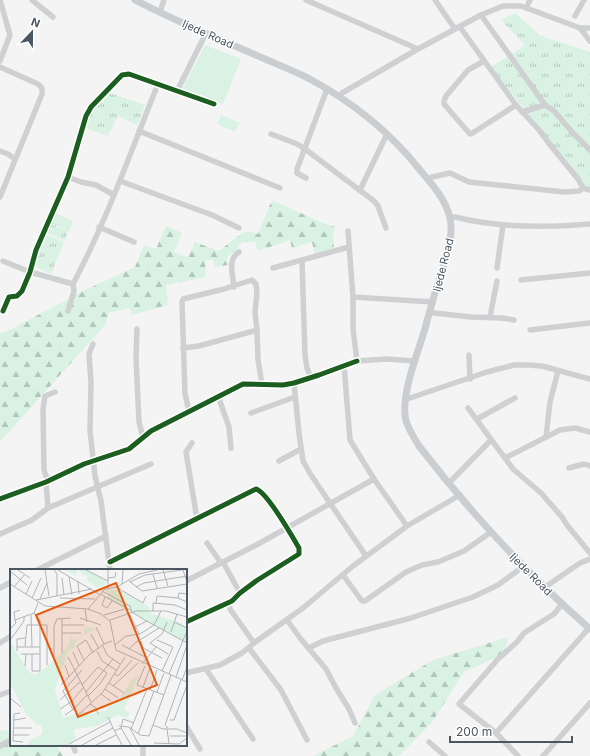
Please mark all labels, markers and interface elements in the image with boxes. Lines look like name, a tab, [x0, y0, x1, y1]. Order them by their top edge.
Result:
north arrow	[12, 12, 52, 52]
text: N	[29, 15, 42, 31]
street label: Ijede Road	[180, 16, 236, 52]
street label: Ijede Road	[430, 237, 456, 293]
street label: Ijede Road	[507, 550, 555, 598]
inset map	[10, 569, 187, 746]
scale bar	[450, 718, 572, 744]
text: 200 m	[456, 724, 492, 739]

